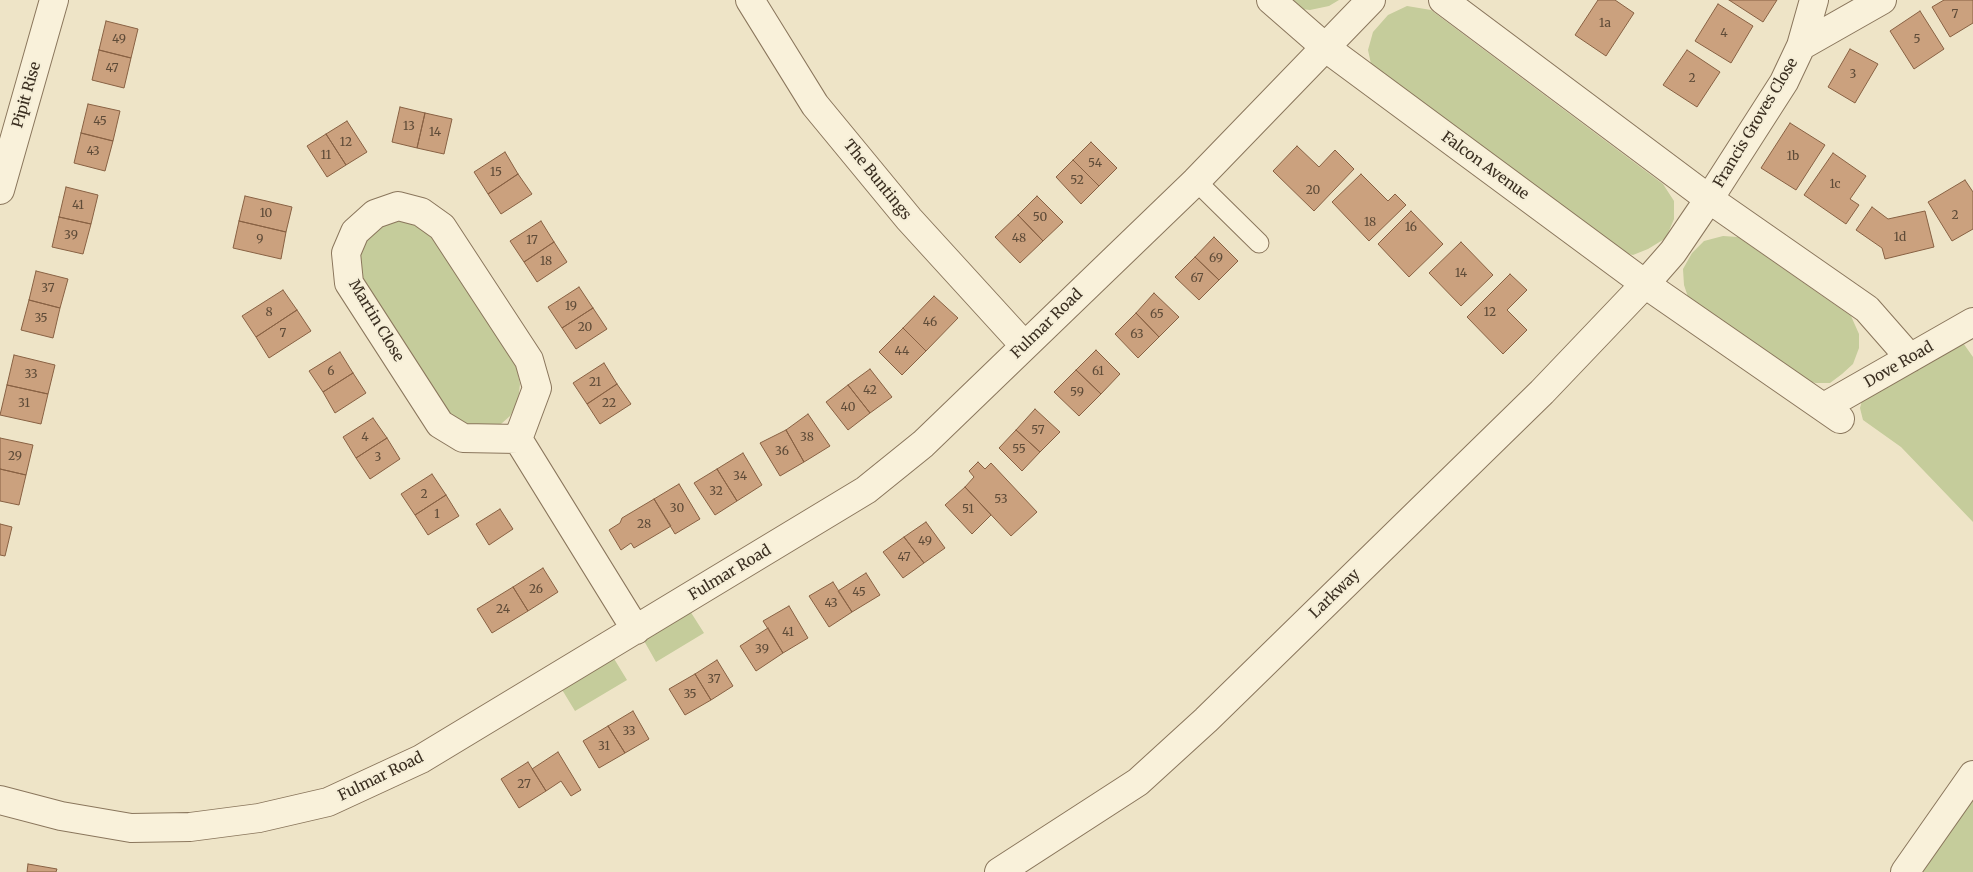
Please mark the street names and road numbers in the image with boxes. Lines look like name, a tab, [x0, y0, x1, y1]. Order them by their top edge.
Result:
street label: Francis Groves Close	[1710, 55, 1802, 191]
street label: Pipit Rise	[9, 60, 45, 130]
street label: Falcon Avenue	[1438, 128, 1532, 204]
street label: The Buntings	[839, 136, 915, 224]
street label: Martin Close	[344, 277, 408, 365]
street label: Fulmar Road	[1007, 285, 1087, 363]
street label: Dove Road	[1861, 338, 1937, 392]
street label: Fulmar Road	[686, 541, 774, 605]
street label: Larkway	[1306, 566, 1364, 622]
street label: Fulmar Road	[335, 749, 427, 805]

